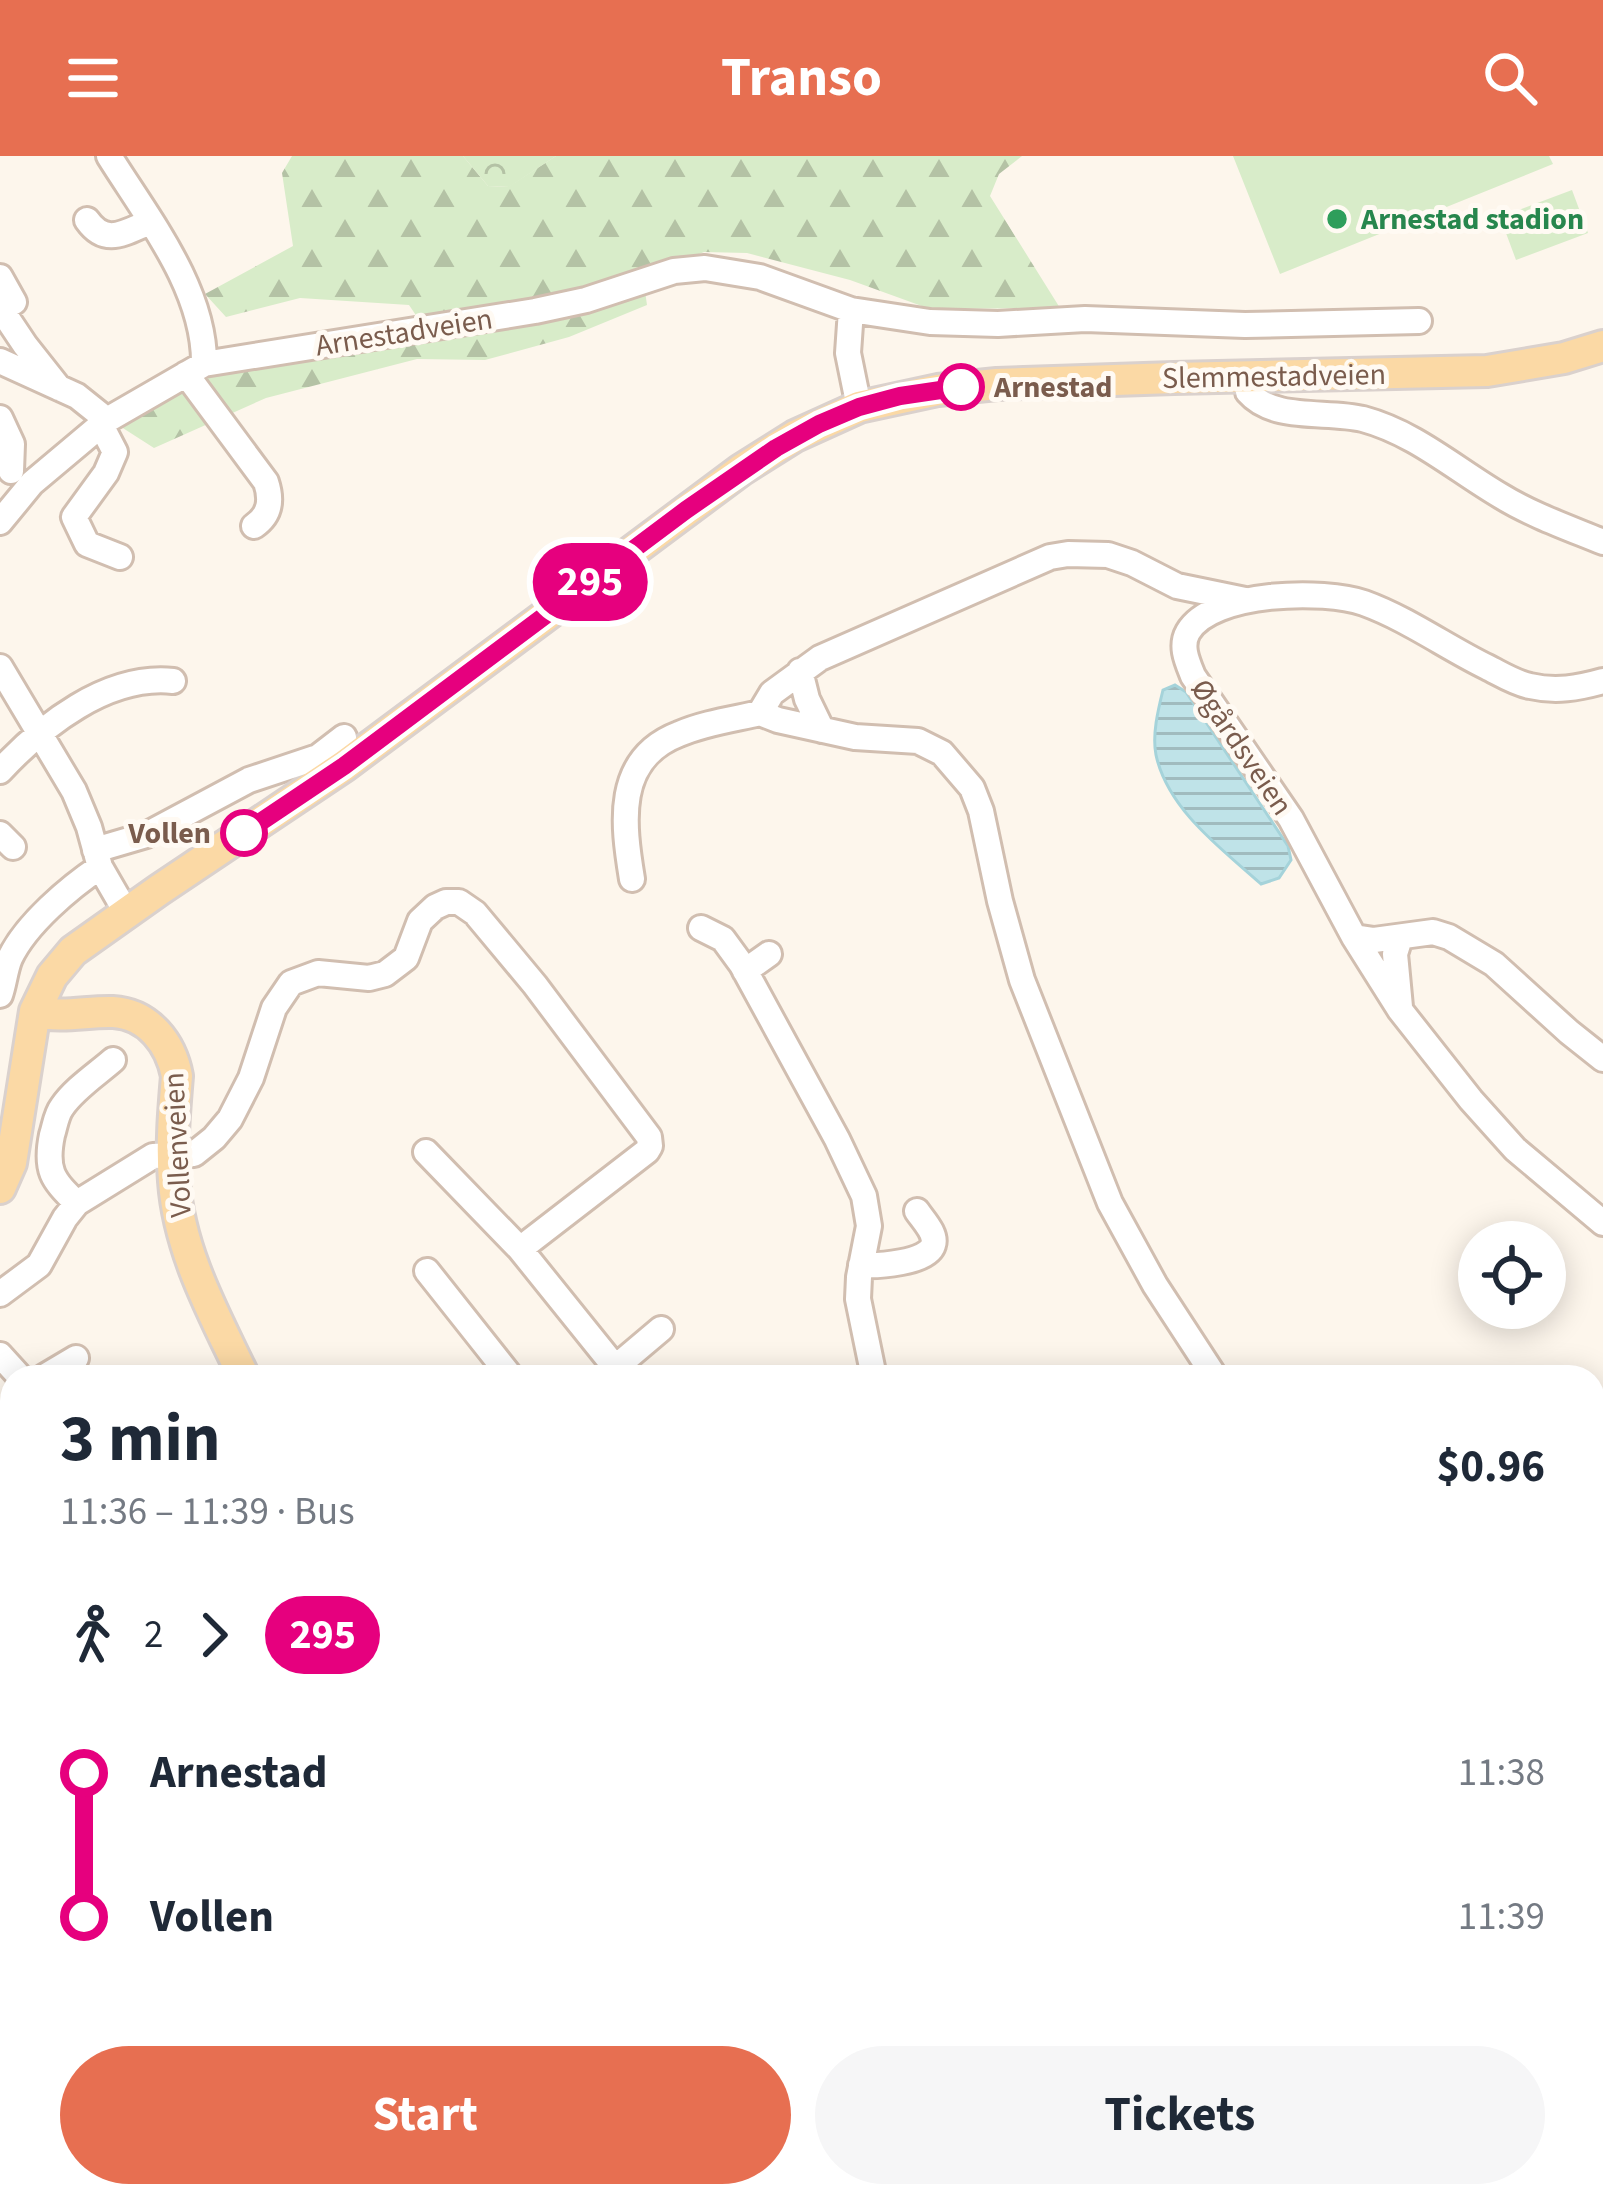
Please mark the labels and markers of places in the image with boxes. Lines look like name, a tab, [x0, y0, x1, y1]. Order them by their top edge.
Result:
place label: Arnestad stadion	[1360, 198, 1584, 241]
marker: Arnestad stadion	[1324, 206, 1350, 232]
marker: Arnestad	[939, 365, 983, 409]
place label: Arnestad	[993, 366, 1112, 409]
marker: Vollen	[222, 811, 266, 855]
place label: Vollen	[127, 812, 211, 855]

